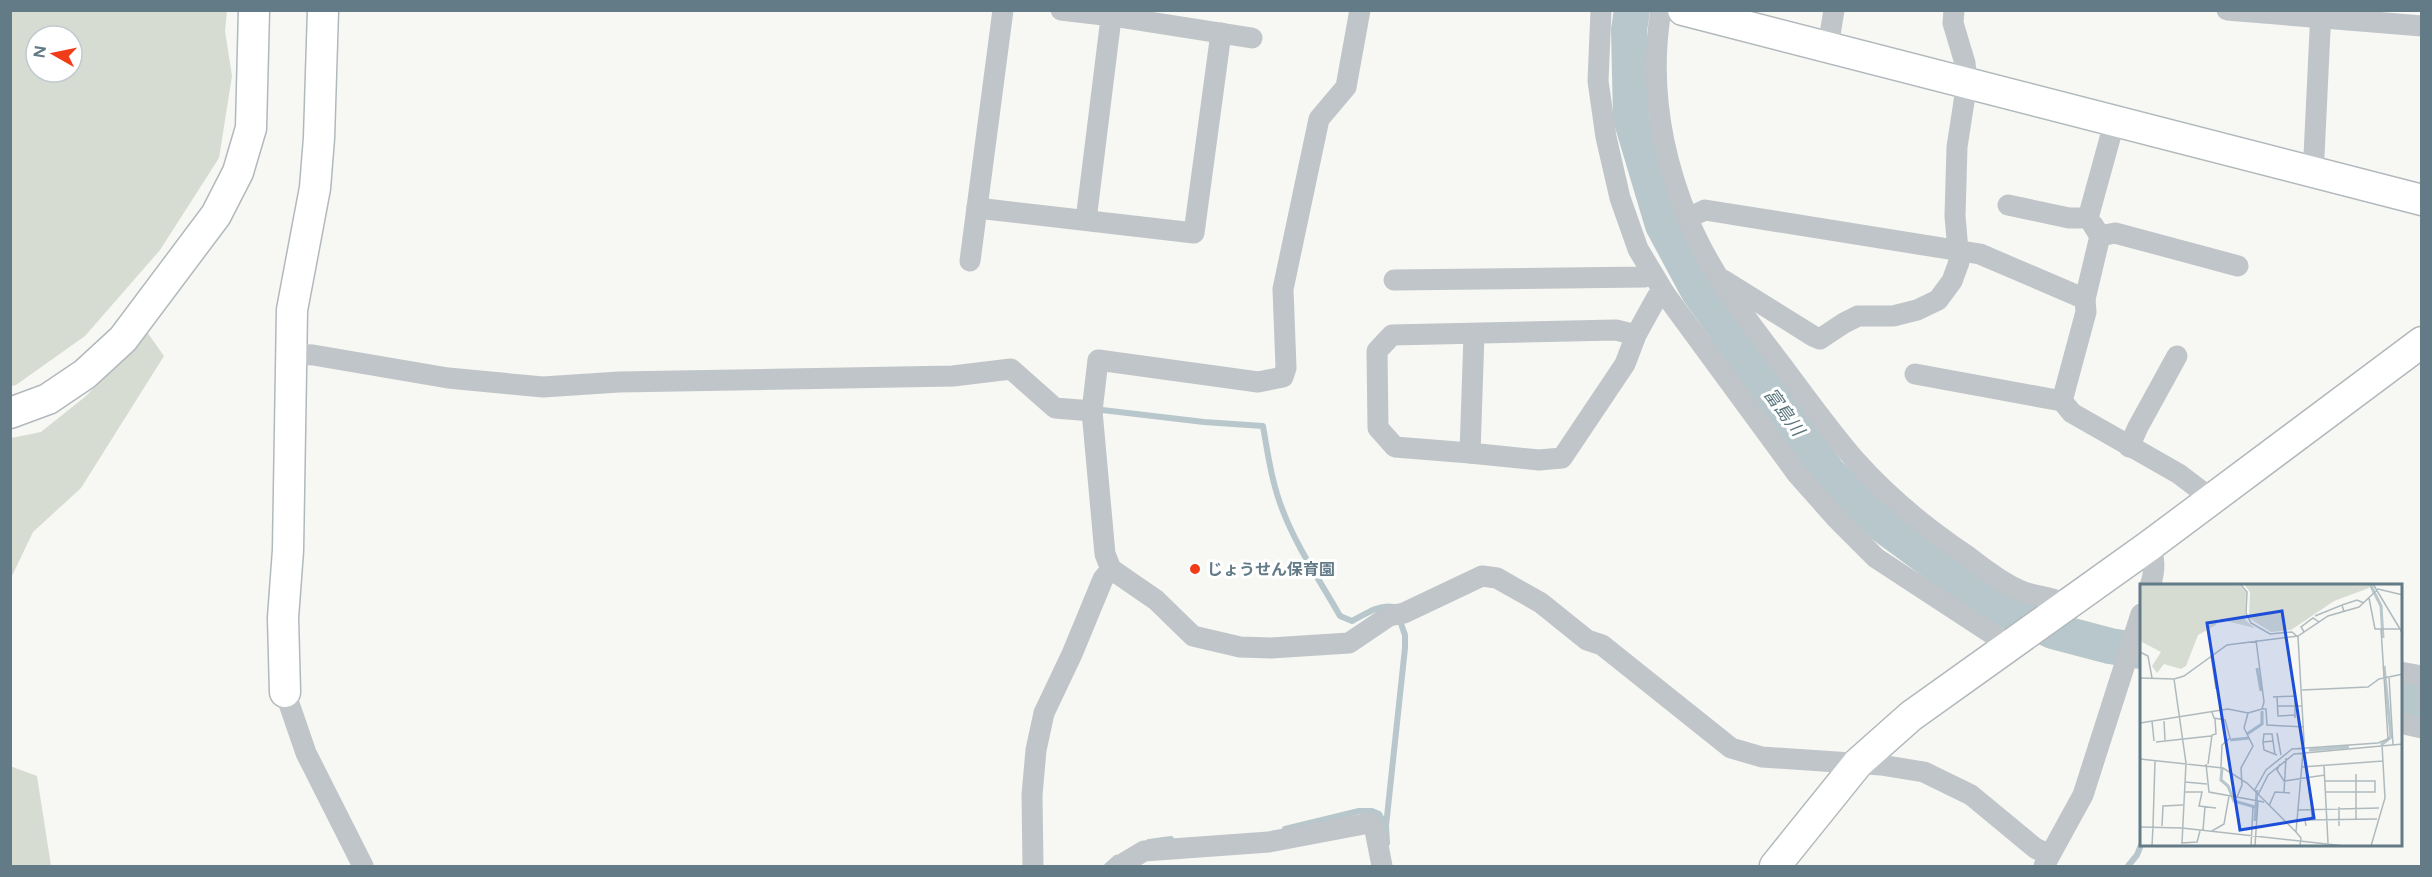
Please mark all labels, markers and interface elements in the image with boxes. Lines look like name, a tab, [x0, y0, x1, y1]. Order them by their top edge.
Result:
north arrow	[24, 24, 84, 84]
text: N	[29, 44, 50, 59]
water label: 富島川	[1759, 384, 1810, 442]
place label: じょうせん保育園	[1207, 560, 1335, 579]
marker: じょうせん保育園	[1188, 562, 1202, 576]
inset map	[2140, 584, 2402, 847]

